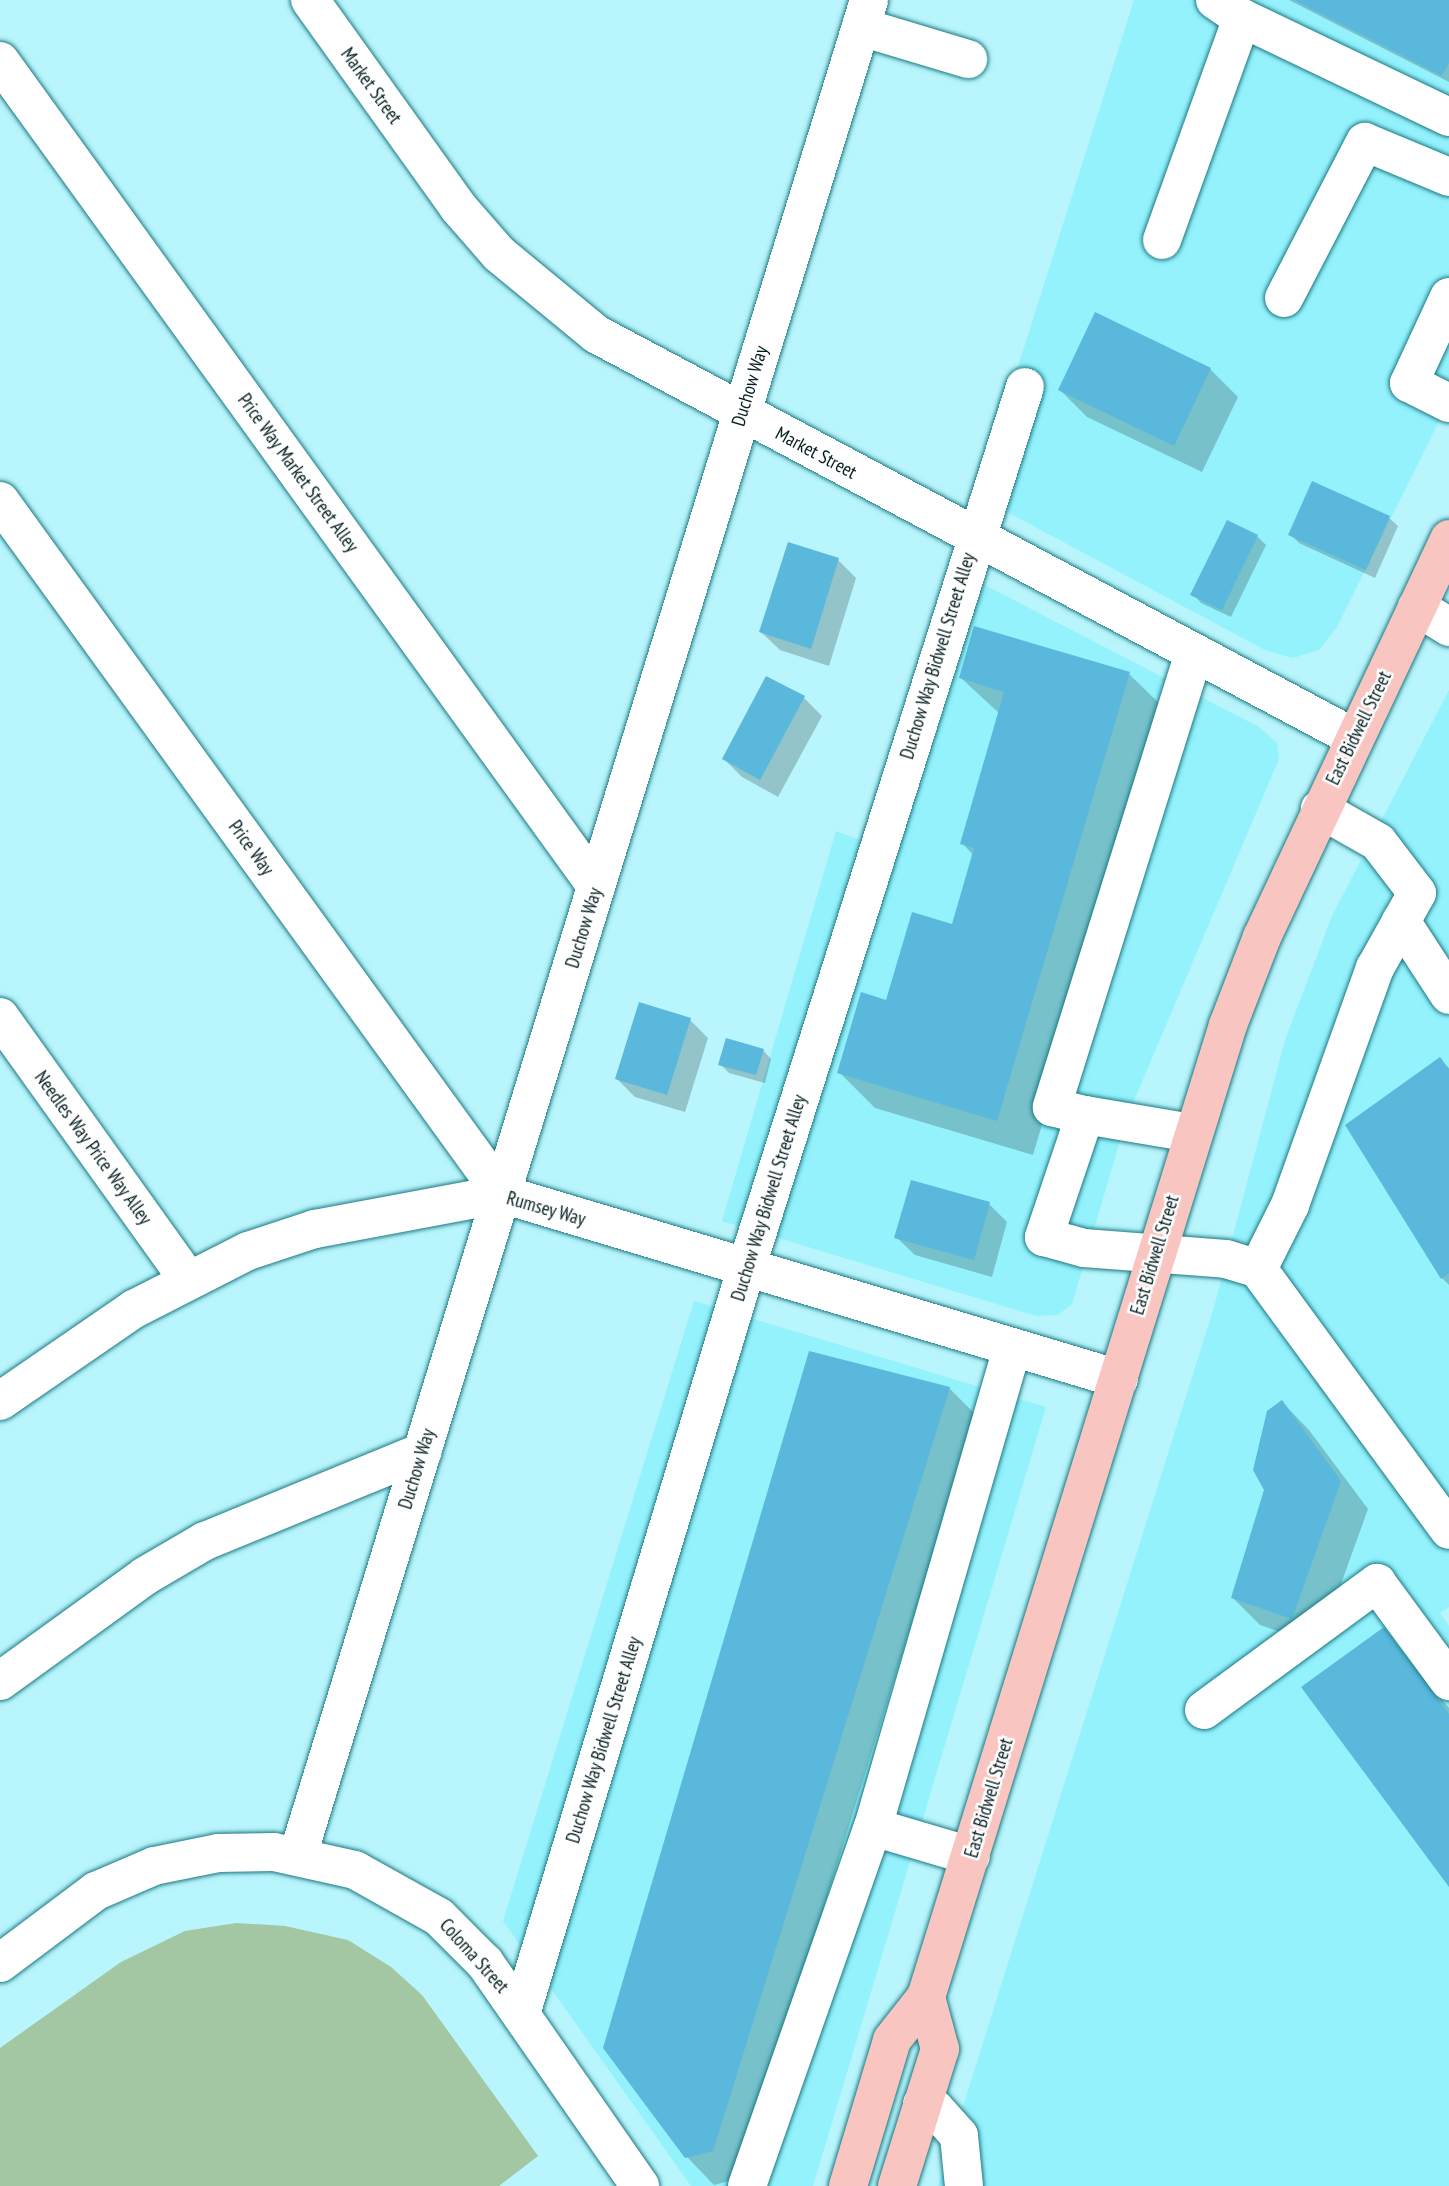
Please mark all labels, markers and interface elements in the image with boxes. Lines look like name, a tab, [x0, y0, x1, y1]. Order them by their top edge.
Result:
street label: Market Street	[336, 43, 406, 129]
street label: Duchow Way	[727, 343, 773, 429]
street label: Price Way Market Street Alley	[232, 389, 364, 557]
street label: Market Street	[772, 422, 860, 484]
street label: Duchow Way Bidwell Street Alley	[895, 549, 981, 763]
street label: East Bidwell Street	[1322, 667, 1396, 789]
street label: Price Way	[223, 816, 279, 880]
street label: Duchow Way	[561, 885, 607, 971]
street label: Needles Way Price Way Alley	[29, 1066, 157, 1230]
street label: Duchow Way Bidwell Street Alley	[726, 1091, 812, 1305]
street label: Rumsey Way	[504, 1187, 588, 1231]
street label: East Bidwell Street	[1126, 1192, 1184, 1318]
street label: Duchow Way	[394, 1426, 440, 1512]
street label: Duchow Way Bidwell Street Alley	[561, 1633, 647, 1847]
street label: East Bidwell Street	[960, 1735, 1018, 1861]
street label: Coloma Street	[435, 1914, 513, 1998]

